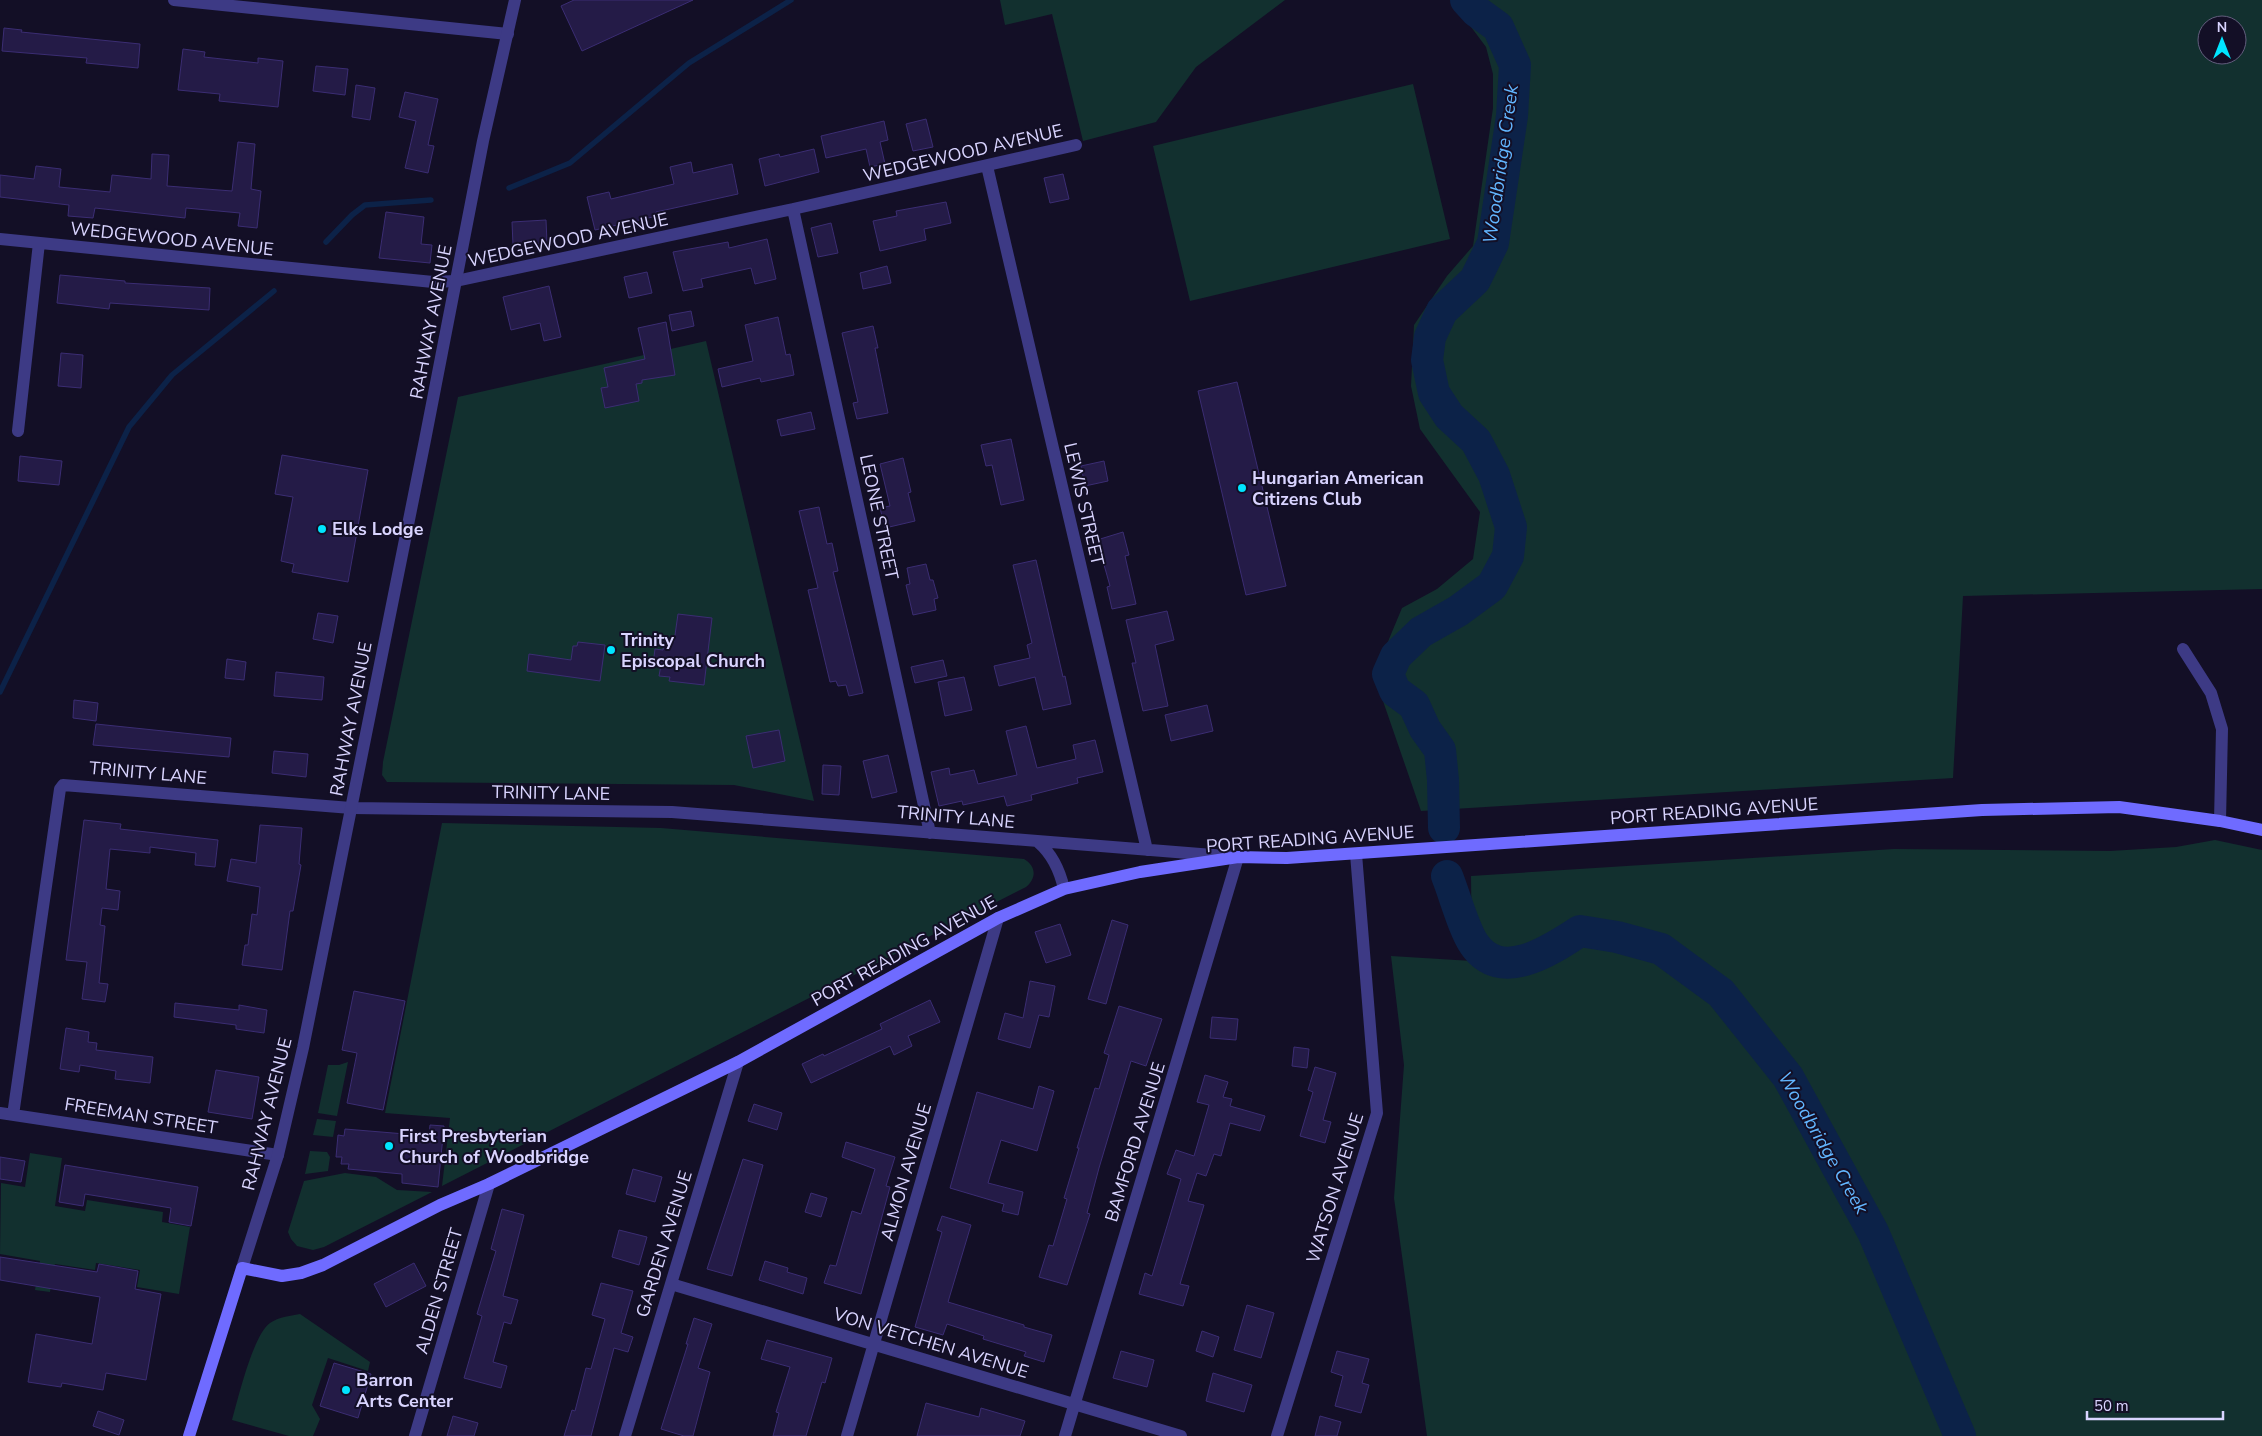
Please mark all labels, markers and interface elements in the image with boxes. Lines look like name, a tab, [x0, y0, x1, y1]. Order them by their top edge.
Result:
north arrow	[2197, 15, 2247, 65]
text: N	[2217, 18, 2227, 37]
water label: Woodbridge Creek	[1477, 82, 1525, 245]
street label: WEDGEWOOD AVENUE	[861, 118, 1065, 188]
street label: WEDGEWOOD AVENUE	[466, 207, 670, 273]
street label: WEDGEWOOD AVENUE	[69, 216, 275, 262]
street label: RAHWAY AVENUE	[404, 243, 458, 401]
street label: LEWIS STREET	[1058, 440, 1110, 568]
street label: LEONE STREET	[854, 452, 904, 582]
place label: Hungarian American Citizens Club	[1252, 466, 1424, 511]
marker: Hungarian American Citizens Club	[1236, 482, 1248, 494]
place label: Elks Lodge	[332, 517, 424, 541]
marker: Elks Lodge	[316, 523, 328, 535]
place label: Trinity Episcopal Church	[621, 628, 765, 673]
street label: RAHWAY AVENUE	[324, 640, 378, 798]
marker: Trinity Episcopal Church	[605, 644, 617, 656]
street label: TRINITY LANE	[88, 756, 208, 790]
street label: TRINITY LANE	[492, 780, 610, 806]
street label: PORT READING AVENUE	[1609, 792, 1819, 830]
street label: TRINITY LANE	[896, 800, 1016, 834]
street label: PORT READING AVENUE	[1205, 820, 1415, 858]
street label: PORT READING AVENUE	[807, 890, 1001, 1012]
street label: RAHWAY AVENUE	[236, 1035, 298, 1193]
street label: BAMFORD AVENUE	[1099, 1059, 1171, 1225]
water label: Woodbridge Creek	[1772, 1067, 1875, 1220]
street label: FREEMAN STREET	[63, 1092, 219, 1140]
street label: ALMON AVENUE	[875, 1100, 937, 1244]
street label: WATSON AVENUE	[1301, 1110, 1369, 1266]
place label: First Presbyterian Church of Woodbridge	[399, 1124, 589, 1169]
marker: First Presbyterian Church of Woodbridge	[383, 1140, 395, 1152]
street label: GARDEN AVENUE	[630, 1168, 698, 1320]
street label: ALDEN STREET	[410, 1225, 468, 1357]
street label: VON VETCHEN AVENUE	[830, 1302, 1031, 1384]
place label: Barron Arts Center	[356, 1368, 453, 1413]
marker: Barron Arts Center	[340, 1384, 352, 1396]
scale bar	[2087, 1388, 2223, 1420]
text: 50 m	[2094, 1396, 2129, 1416]

